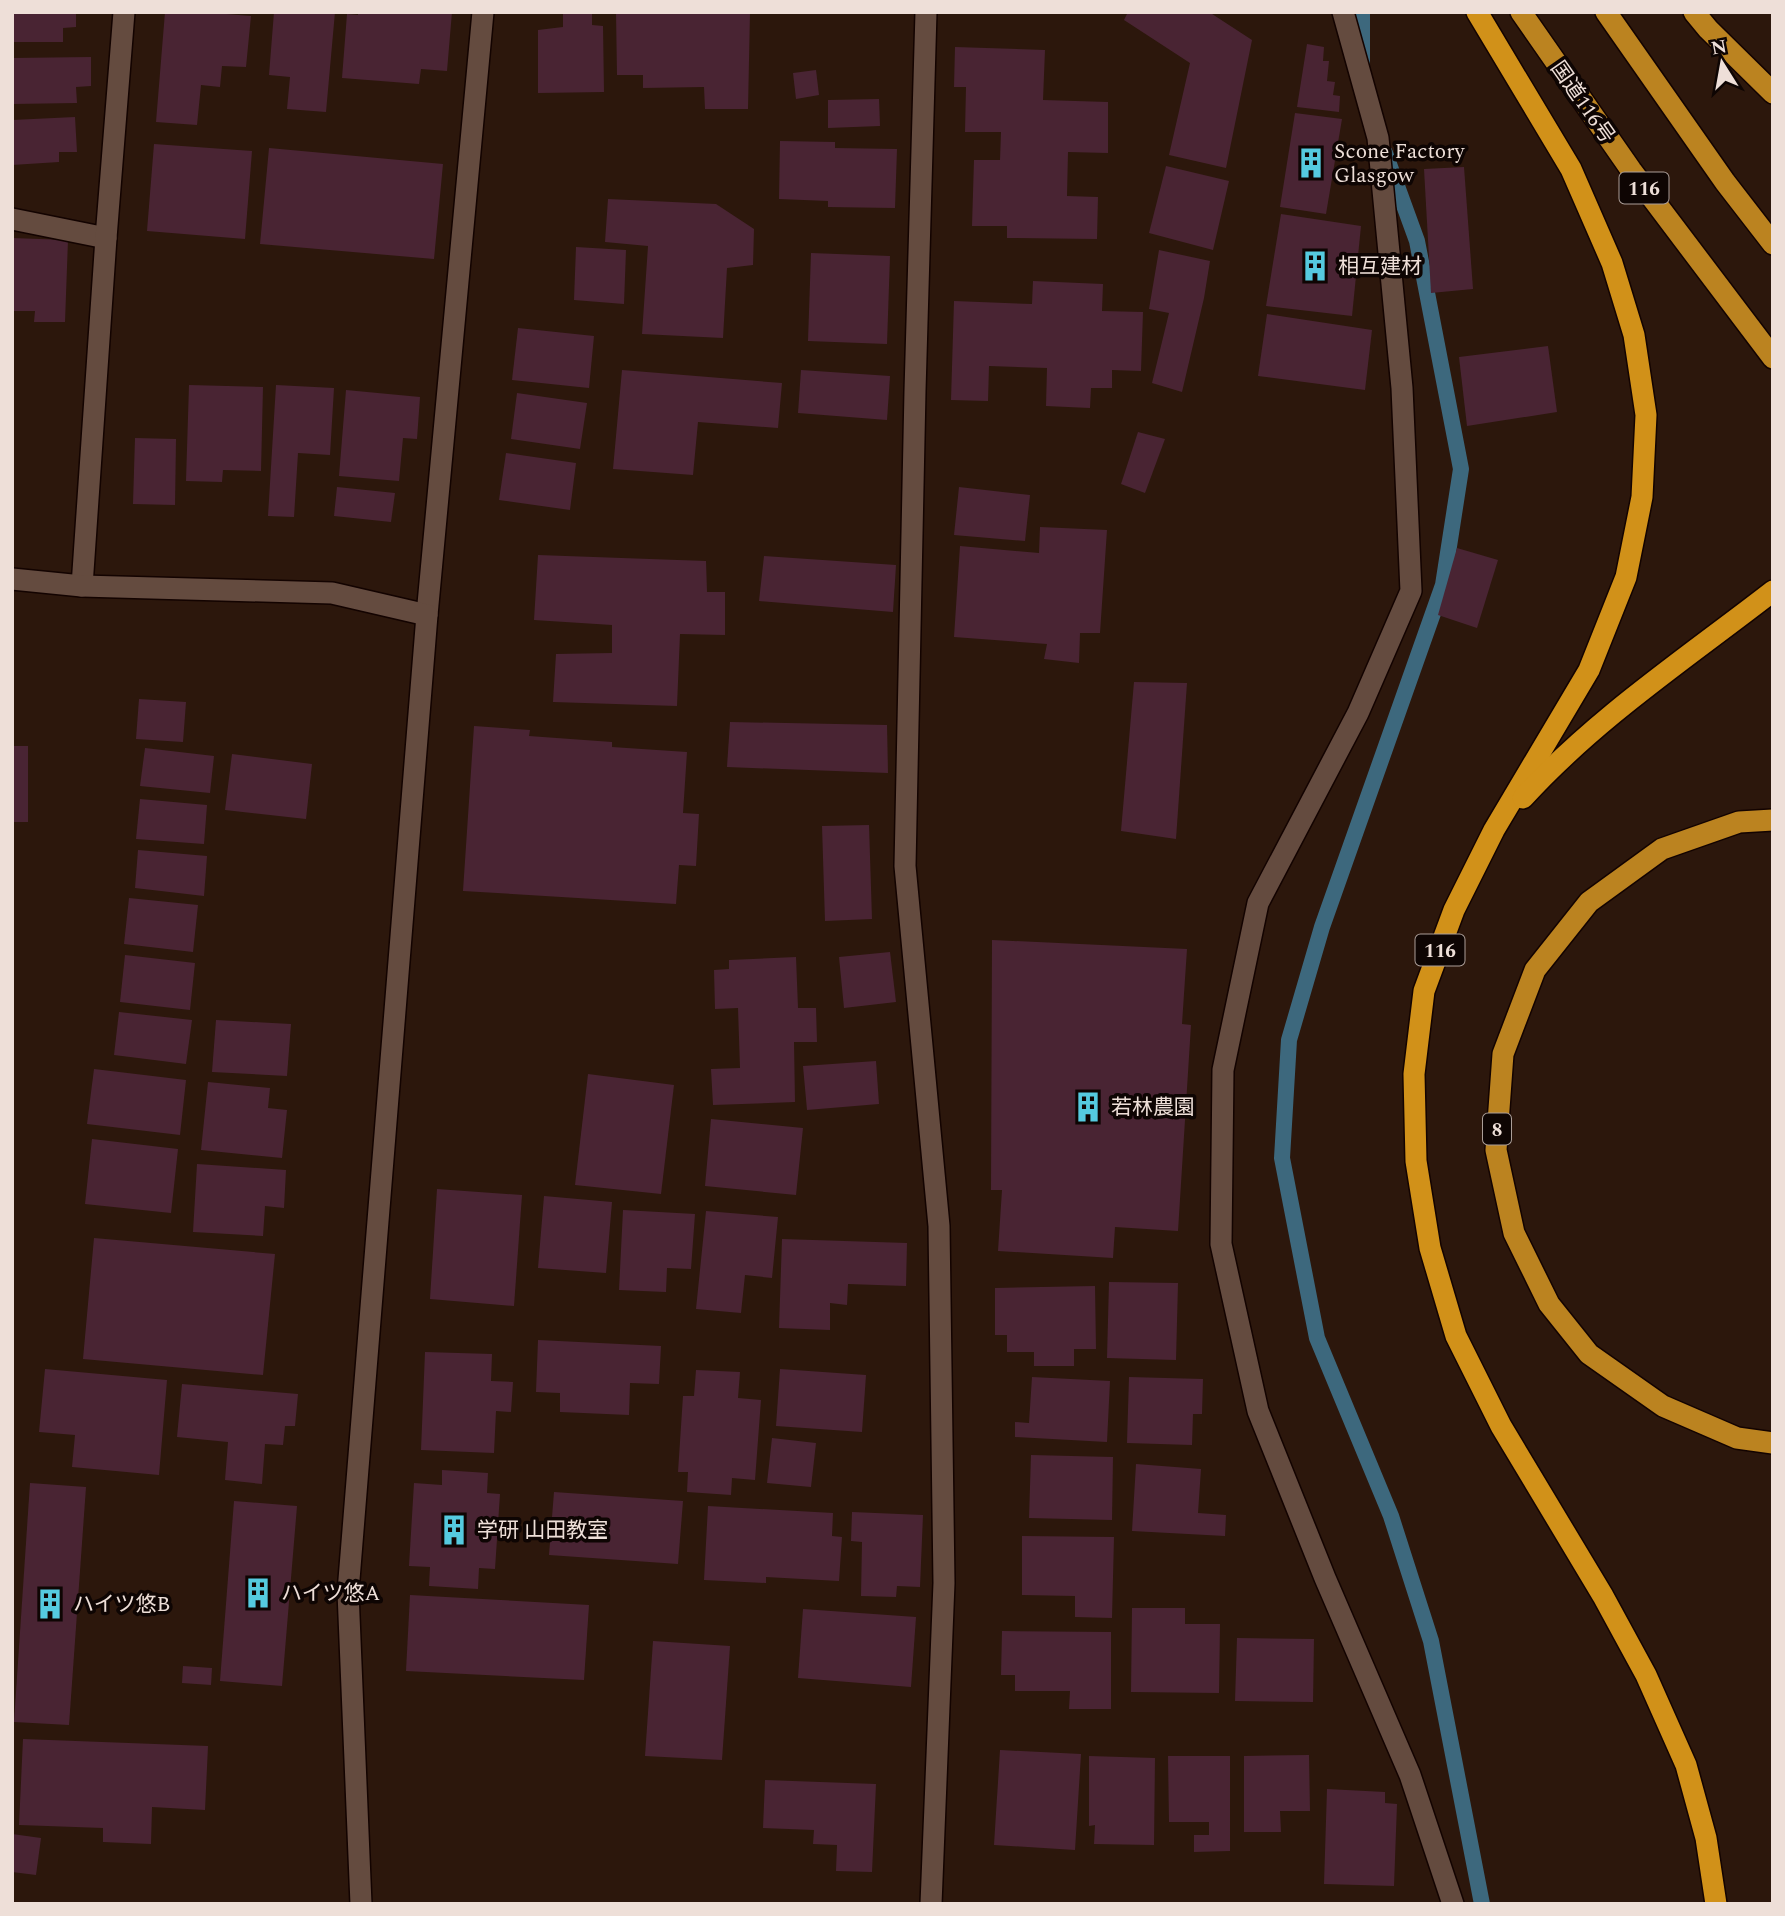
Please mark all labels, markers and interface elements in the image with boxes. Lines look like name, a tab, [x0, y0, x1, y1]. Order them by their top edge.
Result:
north arrow	[1687, 28, 1757, 98]
text: N	[1709, 32, 1729, 63]
street label: 国道116号	[1542, 55, 1622, 150]
place label: Scone Factory Glasgow	[1334, 136, 1466, 192]
building icon: Scone Factory Glasgow	[1294, 146, 1328, 180]
road number: 116	[1620, 172, 1668, 204]
building icon: 相互建材	[1298, 249, 1332, 283]
place label: 相互建材	[1338, 251, 1422, 283]
road number: 116	[1416, 934, 1464, 966]
building icon: 若林農園	[1071, 1090, 1105, 1124]
place label: 若林農園	[1111, 1092, 1195, 1124]
road number: 8	[1483, 1114, 1511, 1144]
building icon: 学研 山田教室	[437, 1513, 471, 1547]
place label: 学研 山田教室	[477, 1515, 608, 1547]
building icon: ハイツ悠A	[241, 1576, 275, 1610]
place label: ハイツ悠A	[281, 1578, 381, 1610]
building icon: ハイツ悠B	[33, 1587, 67, 1621]
place label: ハイツ悠B	[73, 1589, 170, 1621]

